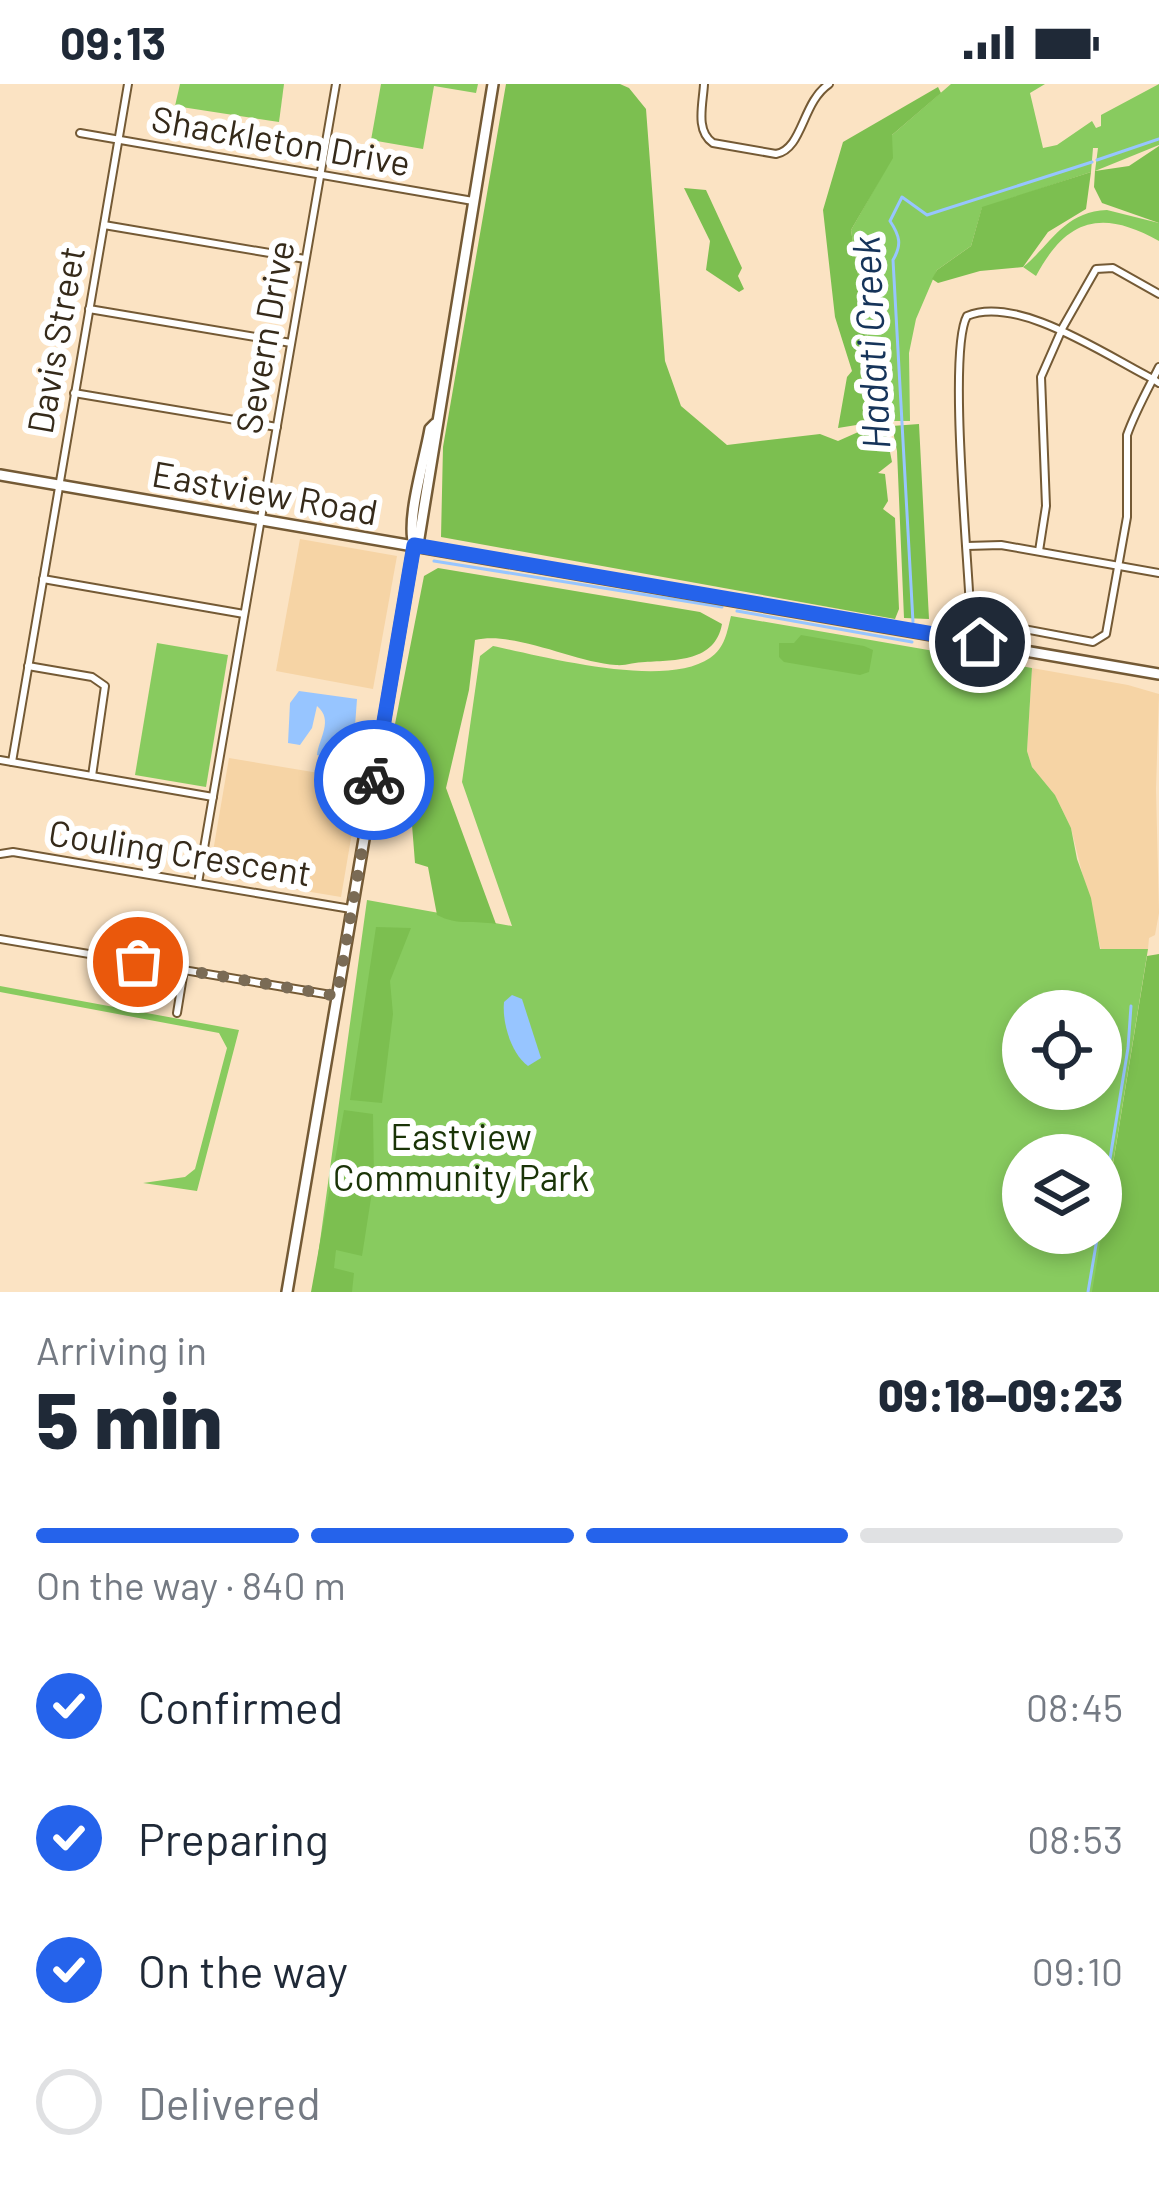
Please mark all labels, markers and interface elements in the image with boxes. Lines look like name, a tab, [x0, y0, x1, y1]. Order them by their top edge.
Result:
text: 09:13	[60, 15, 166, 69]
street label: Shackleton Drive	[149, 96, 414, 183]
water label: Hadati Creek	[840, 235, 899, 451]
street label: Severn Drive	[225, 237, 302, 437]
street label: Davis Street	[17, 243, 92, 437]
street label: Eastview Road	[149, 451, 381, 533]
pin	[929, 591, 1031, 693]
icon: home	[947, 609, 1013, 675]
courier	[314, 720, 434, 840]
icon: bike	[341, 747, 407, 813]
street label: Couling Crescent	[46, 810, 315, 894]
pin	[87, 911, 189, 1013]
icon: bag	[105, 929, 171, 995]
map controls	[1002, 990, 1122, 1254]
button: locate	[1002, 990, 1122, 1110]
park label: Eastview Community Park	[333, 1114, 589, 1198]
button: layers	[1002, 1134, 1122, 1254]
text: Arriving in	[36, 1326, 207, 1373]
text: 09:18–09:23	[878, 1367, 1123, 1421]
text: 5 min	[36, 1371, 223, 1465]
text: On the way · 840 m	[36, 1561, 346, 1608]
icon: check	[36, 1673, 102, 1739]
text: Confirmed	[138, 1679, 343, 1733]
text: 08:45	[1026, 1683, 1123, 1730]
icon: check	[36, 1805, 102, 1871]
text: Preparing	[138, 1811, 329, 1865]
text: 08:53	[1027, 1815, 1123, 1862]
icon: check	[36, 1937, 102, 2003]
text: On the way	[138, 1943, 348, 1997]
text: 09:10	[1032, 1947, 1123, 1994]
text: Delivered	[138, 2075, 321, 2129]

